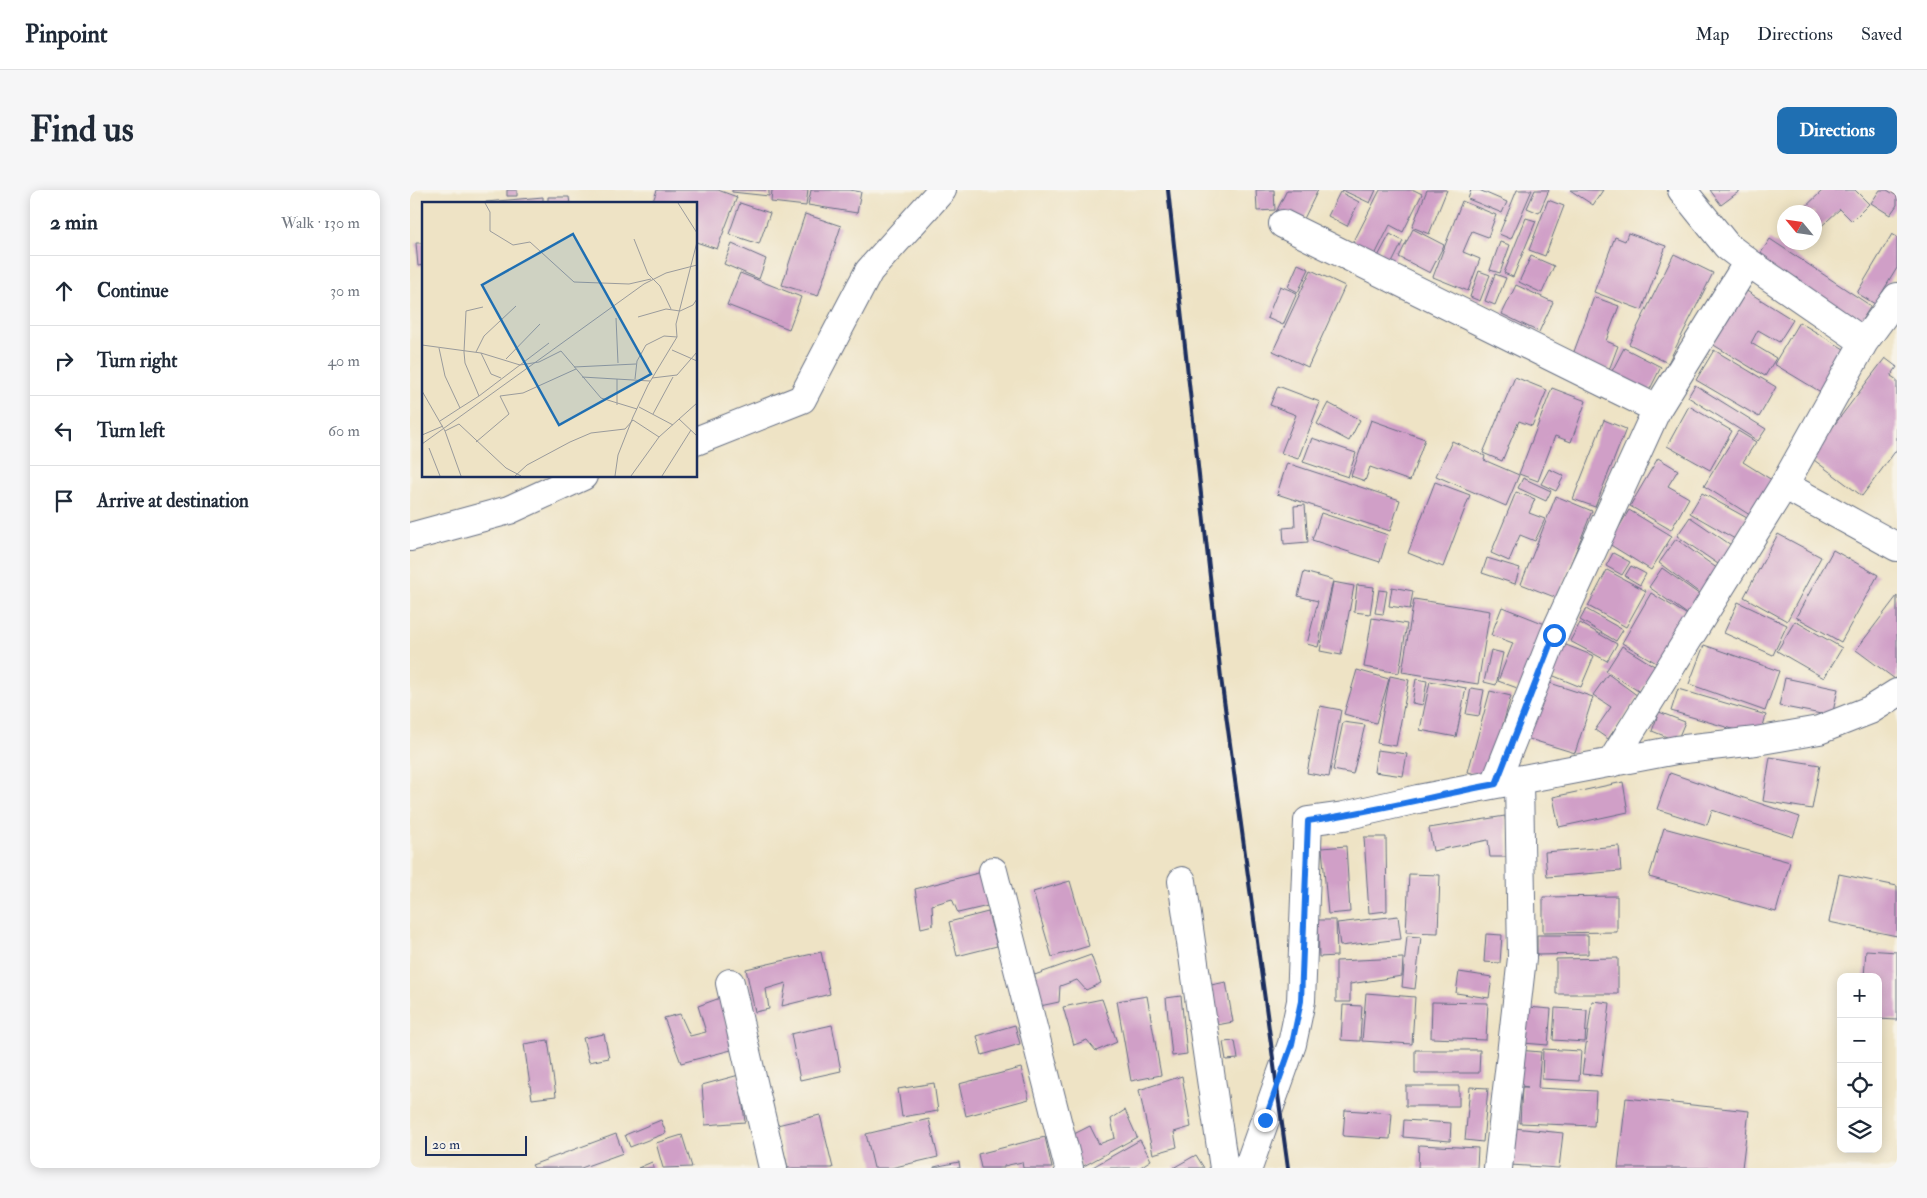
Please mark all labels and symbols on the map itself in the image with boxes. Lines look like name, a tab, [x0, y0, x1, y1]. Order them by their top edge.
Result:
inset map	[422, 202, 698, 478]
north arrow	[1777, 205, 1822, 250]
route start	[1543, 624, 1566, 647]
route end	[1254, 1109, 1277, 1132]
scale bar	[425, 1133, 528, 1156]

